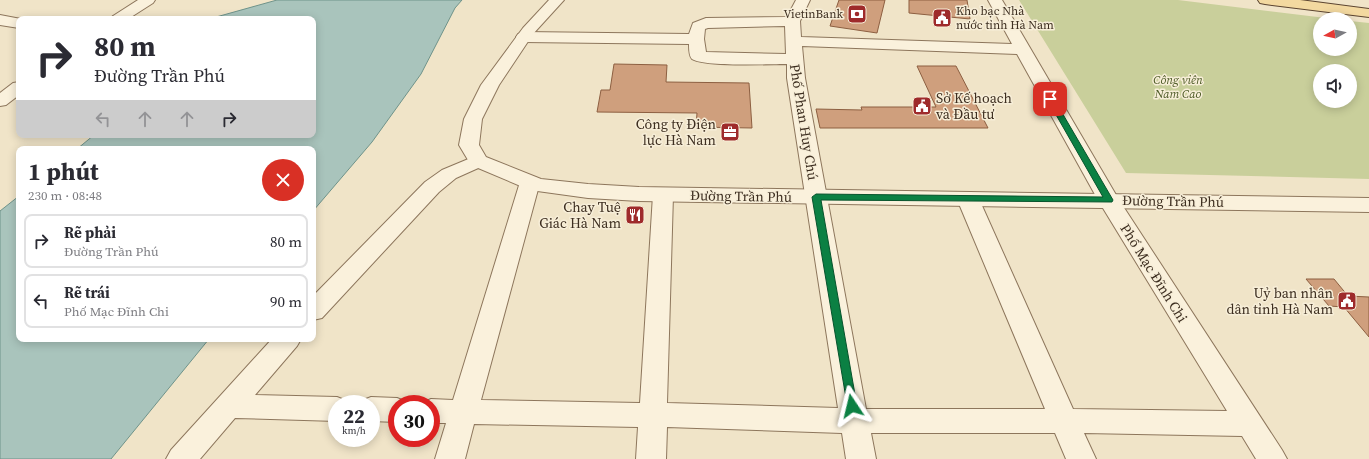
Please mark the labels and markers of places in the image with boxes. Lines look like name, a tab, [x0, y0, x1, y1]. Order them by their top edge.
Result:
bank icon: VietinBank	[846, 3, 868, 25]
place label: Kho bạc Nhà nước tỉnh Hà Nam	[956, 3, 1054, 33]
place label: VietinBank	[783, 6, 843, 22]
public building icon: Kho bạc Nhà nước tỉnh Hà Nam	[931, 7, 953, 29]
pin	[1033, 82, 1067, 116]
place label: Sở Kế hoạch và Đầu tư	[936, 88, 1012, 124]
public building icon: Sở Kế hoạch và Đầu tư	[911, 95, 933, 117]
place label: Công ty Điện lực Hà Nam	[636, 114, 717, 150]
office icon: Công ty Điện lực Hà Nam	[719, 121, 741, 143]
place label: Chay Tuệ Giác Hà Nam	[539, 197, 621, 233]
restaurant icon: Chay Tuệ Giác Hà Nam	[624, 204, 646, 226]
place label: Uỷ ban nhân dân tỉnh Hà Nam	[1227, 283, 1334, 319]
public building icon: Uỷ ban nhân dân tỉnh Hà Nam	[1336, 290, 1358, 312]

